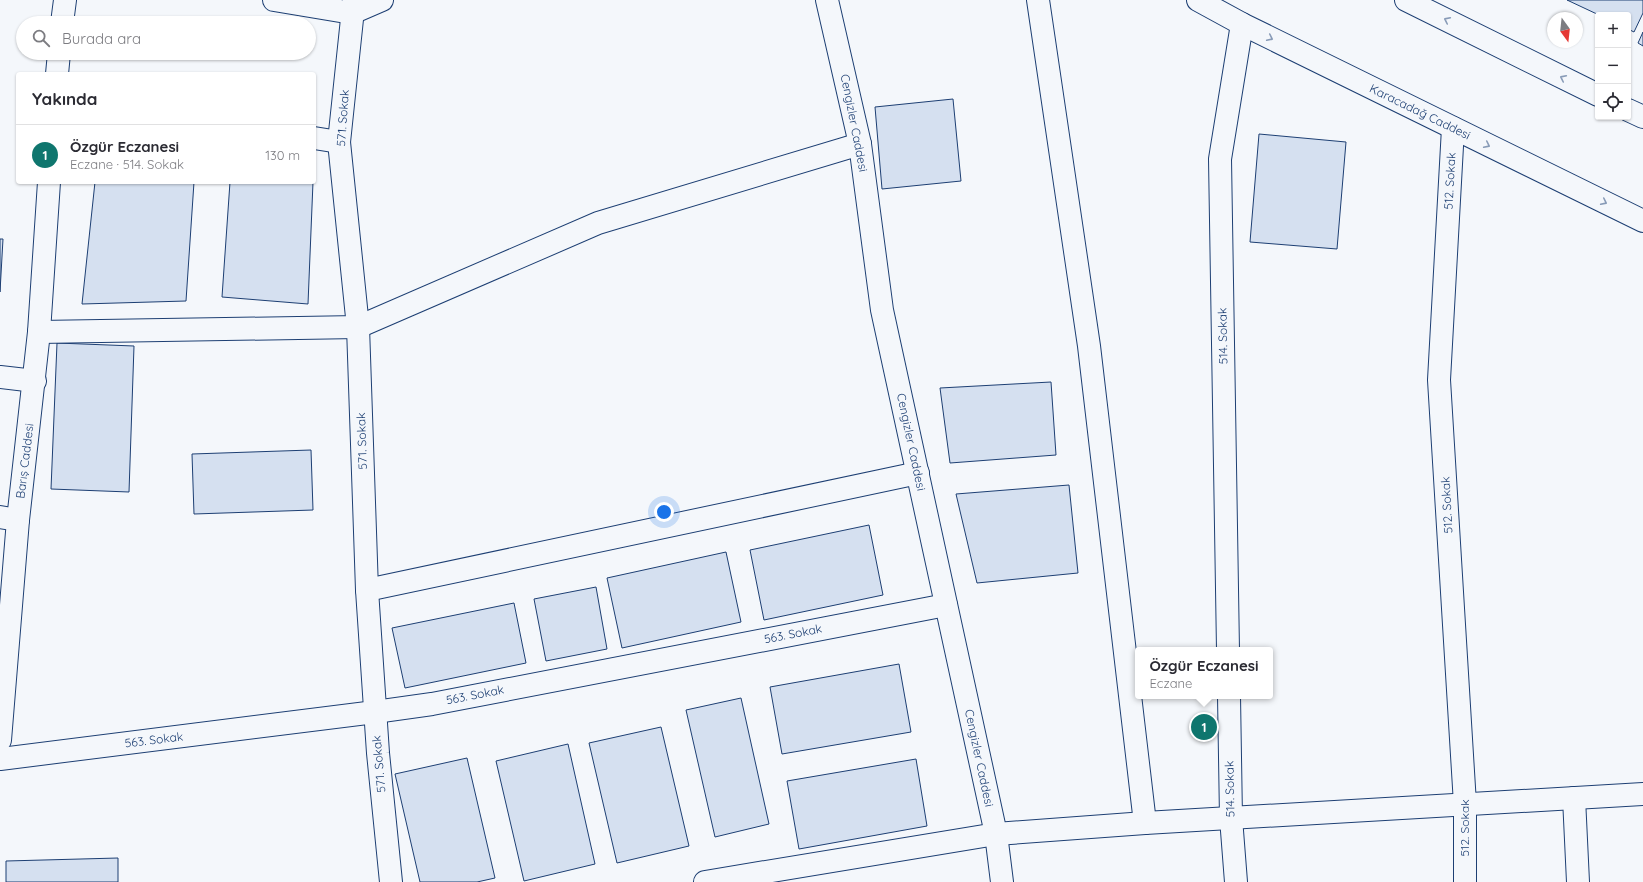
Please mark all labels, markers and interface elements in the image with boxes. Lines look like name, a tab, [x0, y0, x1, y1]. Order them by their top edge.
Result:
north arrow	[1547, 12, 1583, 48]
map controls	[1595, 12, 1631, 120]
button: +	[1595, 12, 1631, 48]
search box	[16, 16, 316, 60]
one-way arrow	[1443, 17, 1451, 25]
icon: search	[30, 27, 52, 49]
text: Burada ara	[62, 29, 141, 48]
one-way arrow	[1266, 33, 1273, 41]
button: −	[1595, 48, 1631, 84]
street label: Cengizler Caddesi	[838, 73, 871, 173]
one-way arrow	[1560, 75, 1567, 83]
street label: Karacadağ Caddesi	[1367, 81, 1473, 143]
button: locate	[1595, 84, 1631, 120]
text: Yakında	[32, 88, 97, 109]
street label: 571. Sokak	[333, 89, 352, 147]
text: Özgür Eczanesi	[70, 137, 179, 156]
one-way arrow	[1483, 140, 1491, 147]
text: 1	[42, 147, 48, 163]
text: 130 m	[265, 147, 300, 163]
street label: 512. Sokak	[1441, 152, 1458, 210]
text: Eczane · 514. Sokak	[70, 156, 184, 172]
one-way arrow	[1600, 197, 1607, 205]
street label: 514. Sokak	[1215, 308, 1230, 364]
street label: Cengizler Caddesi	[894, 392, 929, 492]
street label: 571. Sokak	[353, 412, 370, 470]
street label: Barış Caddesi	[12, 422, 37, 499]
street label: 512. Sokak	[1438, 476, 1455, 534]
your location	[654, 502, 674, 522]
street label: 563. Sokak	[763, 621, 823, 646]
popup	[1135, 647, 1273, 699]
text: Özgür Eczanesi	[1149, 656, 1259, 675]
text: Eczane	[1149, 675, 1192, 691]
street label: 563. Sokak	[445, 682, 505, 707]
street label: Cengizler Caddesi	[962, 708, 997, 808]
pin: 1	[1191, 712, 1217, 742]
street label: 563. Sokak	[124, 728, 184, 751]
street label: 571. Sokak	[369, 735, 388, 793]
street label: 514. Sokak	[1222, 761, 1237, 817]
street label: 512. Sokak	[1457, 799, 1472, 857]

